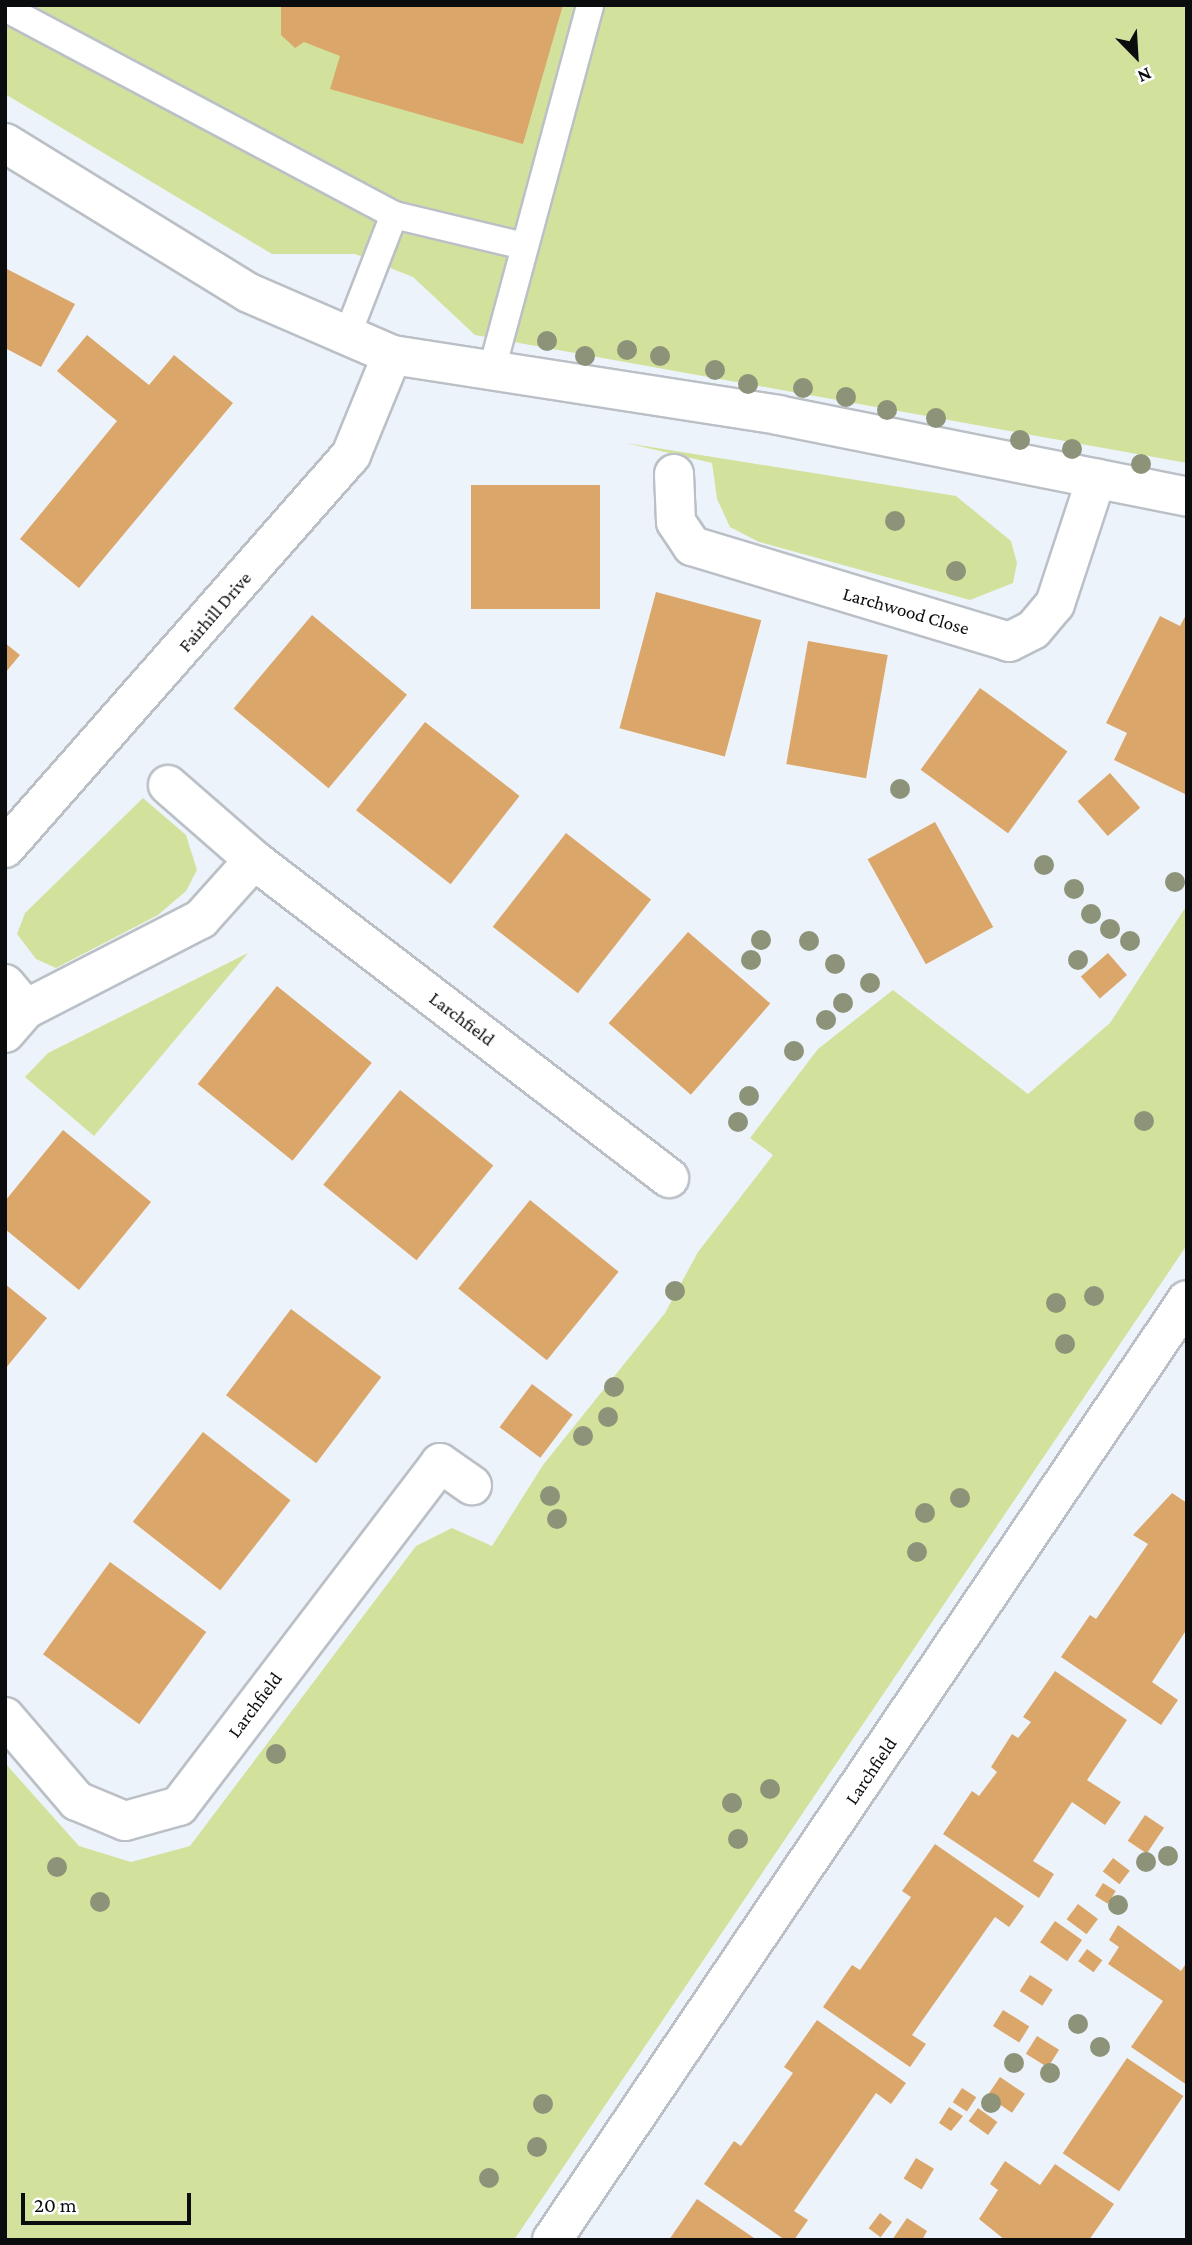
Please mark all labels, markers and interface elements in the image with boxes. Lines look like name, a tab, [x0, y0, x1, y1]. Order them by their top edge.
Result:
north arrow	[1101, 21, 1171, 91]
text: N	[1135, 63, 1155, 88]
street label: Fairhill Drive	[174, 567, 256, 657]
street label: Larchwood Close	[840, 582, 972, 640]
street label: Larchfield	[425, 987, 499, 1051]
street label: Larchfield	[223, 1668, 287, 1742]
street label: Larchfield	[840, 1733, 902, 1809]
scale bar	[24, 2178, 194, 2222]
text: 20 m	[34, 2193, 77, 2217]

